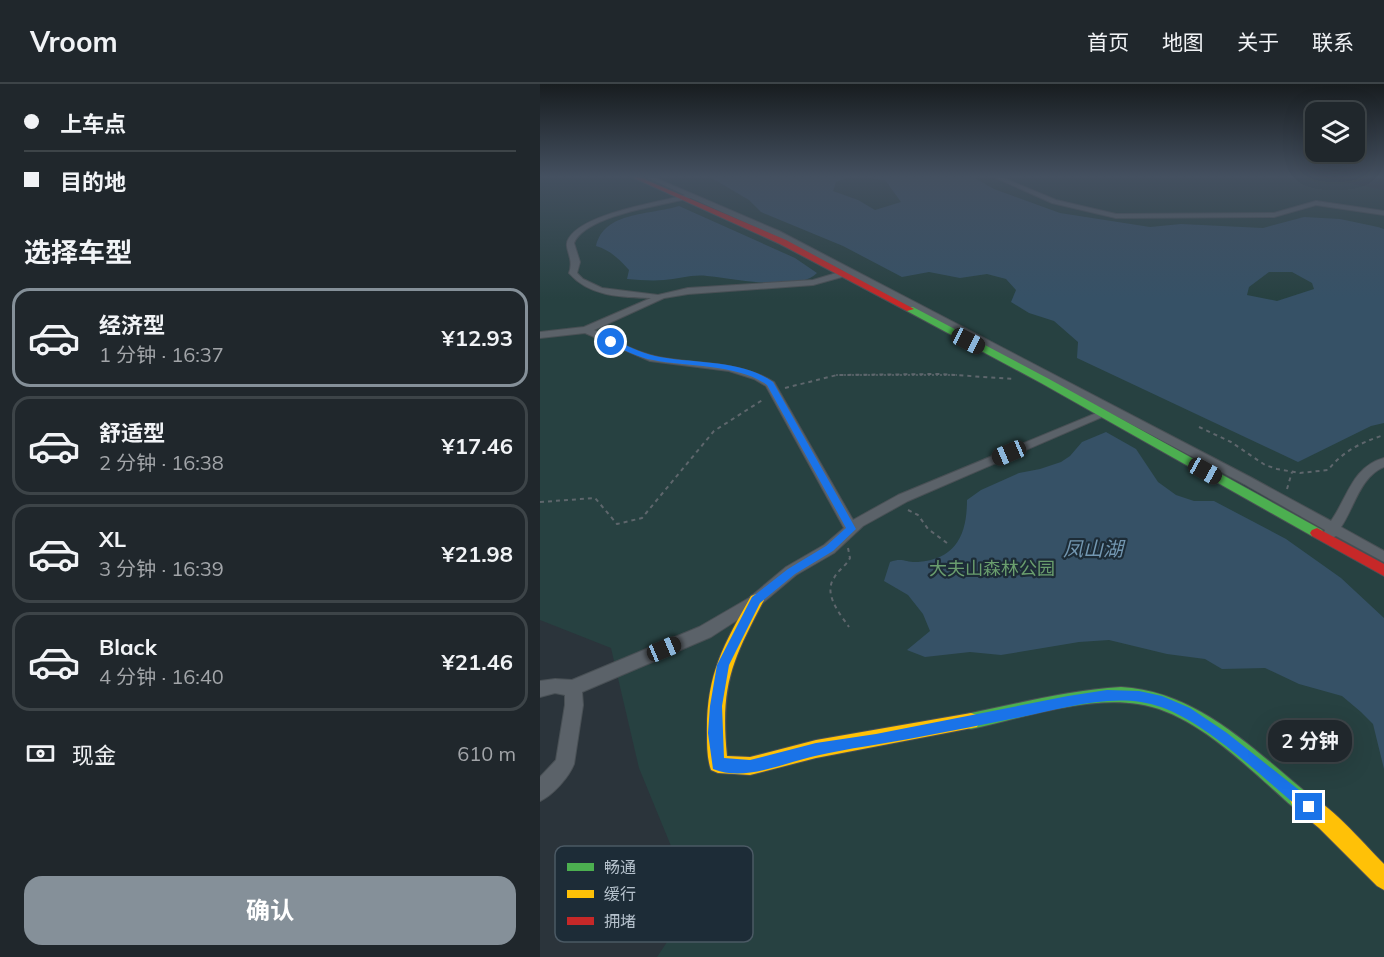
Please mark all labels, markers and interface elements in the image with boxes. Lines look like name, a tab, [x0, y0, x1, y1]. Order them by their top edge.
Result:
text: Vroom	[30, 24, 118, 59]
text: 首页	[1087, 29, 1129, 55]
text: 地图	[1162, 29, 1204, 55]
text: 关于	[1237, 29, 1279, 55]
text: 联系	[1312, 29, 1354, 55]
map controls	[1305, 102, 1365, 162]
button: layers	[1305, 102, 1365, 162]
text: 上车点	[60, 110, 126, 138]
text: 目的地	[60, 168, 126, 196]
text: 选择车型	[24, 235, 132, 269]
icon: car	[27, 311, 81, 365]
text: 经济型	[99, 311, 165, 339]
text: ¥12.93	[442, 324, 513, 352]
car	[948, 325, 988, 357]
route start	[597, 328, 624, 355]
text: 1 分钟 · 16:37	[99, 342, 224, 367]
icon: car	[27, 419, 81, 473]
text: 舒适型	[99, 419, 165, 447]
text: ¥17.46	[442, 432, 513, 460]
car	[989, 438, 1029, 468]
text: 2 分钟 · 16:38	[99, 450, 224, 475]
car	[1185, 454, 1225, 488]
text: XL	[99, 525, 126, 553]
icon: car	[27, 527, 81, 581]
water label: 凤山湖	[1063, 536, 1126, 561]
text: ¥21.98	[442, 540, 513, 568]
text: 3 分钟 · 16:39	[99, 556, 224, 581]
park label: 大夫山森林公园	[929, 557, 1055, 580]
text: Black	[99, 633, 157, 661]
car	[644, 634, 684, 664]
icon: car	[27, 635, 81, 689]
text: ¥21.46	[442, 648, 513, 676]
text: 4 分钟 · 16:40	[99, 664, 224, 689]
callout: 2 分钟	[1267, 720, 1351, 762]
text: 2 分钟	[1281, 728, 1339, 753]
icon: cash	[24, 737, 57, 770]
text: 现金	[72, 741, 116, 769]
text: 610 m	[457, 741, 516, 766]
route end	[1295, 793, 1322, 820]
legend	[555, 846, 753, 942]
text: 畅通	[604, 857, 636, 877]
button: 确认	[24, 876, 516, 945]
text: 缓行	[604, 884, 636, 904]
text: 拥堵	[604, 911, 636, 931]

